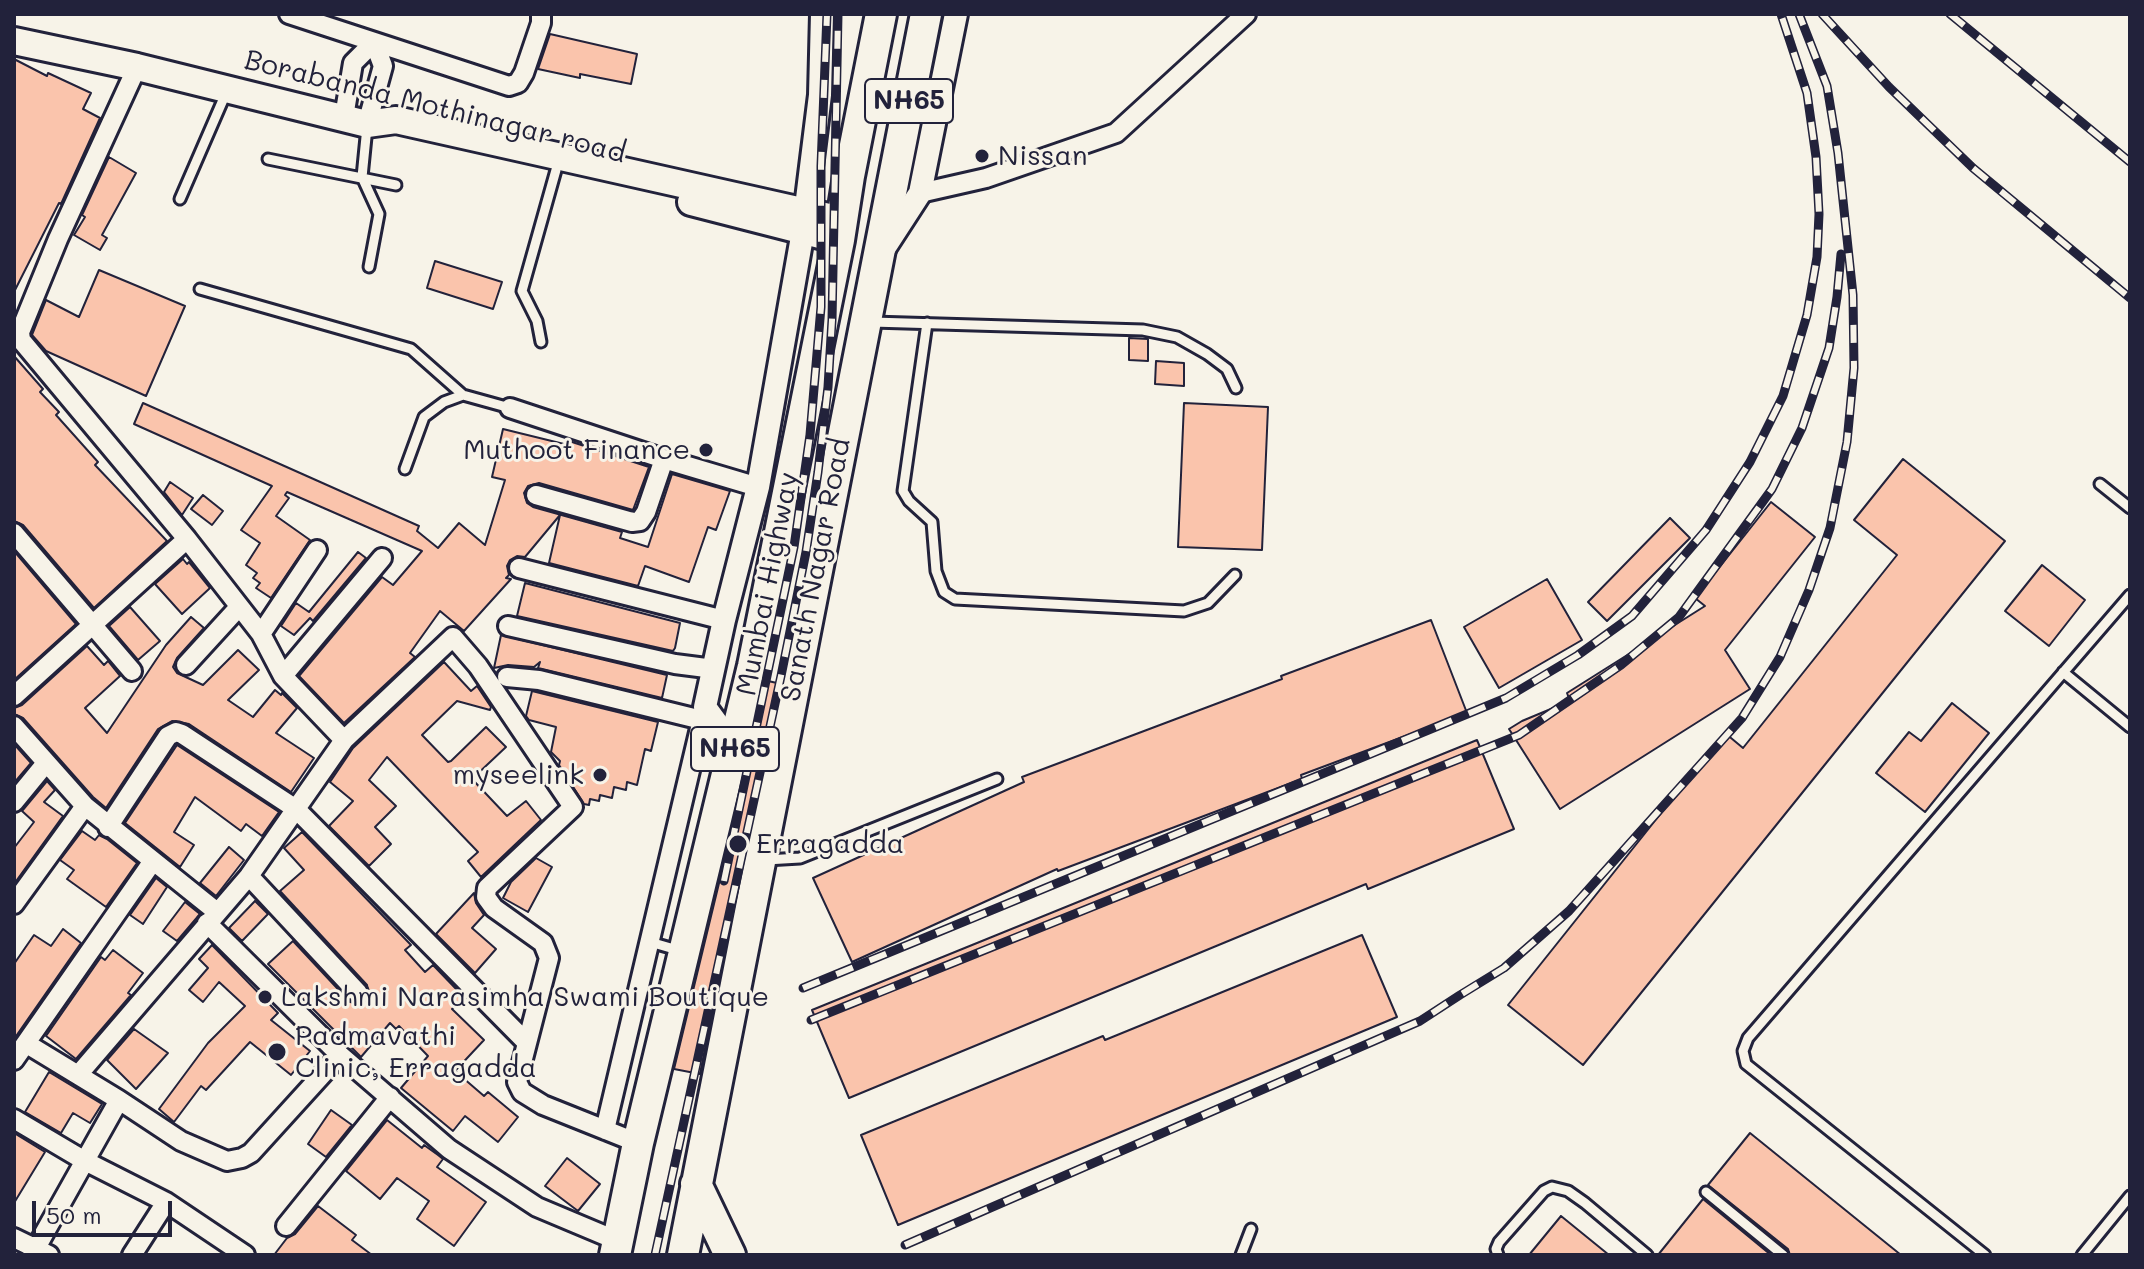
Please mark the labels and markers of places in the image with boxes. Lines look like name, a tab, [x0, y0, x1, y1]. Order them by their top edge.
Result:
place label: Nissan	[998, 139, 1087, 173]
marker: Nissan	[973, 147, 991, 165]
place label: Muthoot Finance	[463, 433, 690, 467]
marker: Muthoot Finance	[697, 441, 715, 459]
place label: myseelink	[453, 758, 584, 792]
marker: myseelink	[591, 766, 609, 784]
place label: Erragadda	[756, 827, 904, 861]
marker: Erragadda	[727, 833, 749, 855]
place label: Lakshmi Narasimha Swami Boutique	[281, 980, 769, 1014]
marker: Lakshmi Narasimha Swami Boutique	[256, 988, 274, 1006]
place label: Padmavathi Clinic, Erragadda	[295, 1019, 537, 1085]
marker: Padmavathi Clinic, Erragadda	[266, 1041, 288, 1063]

